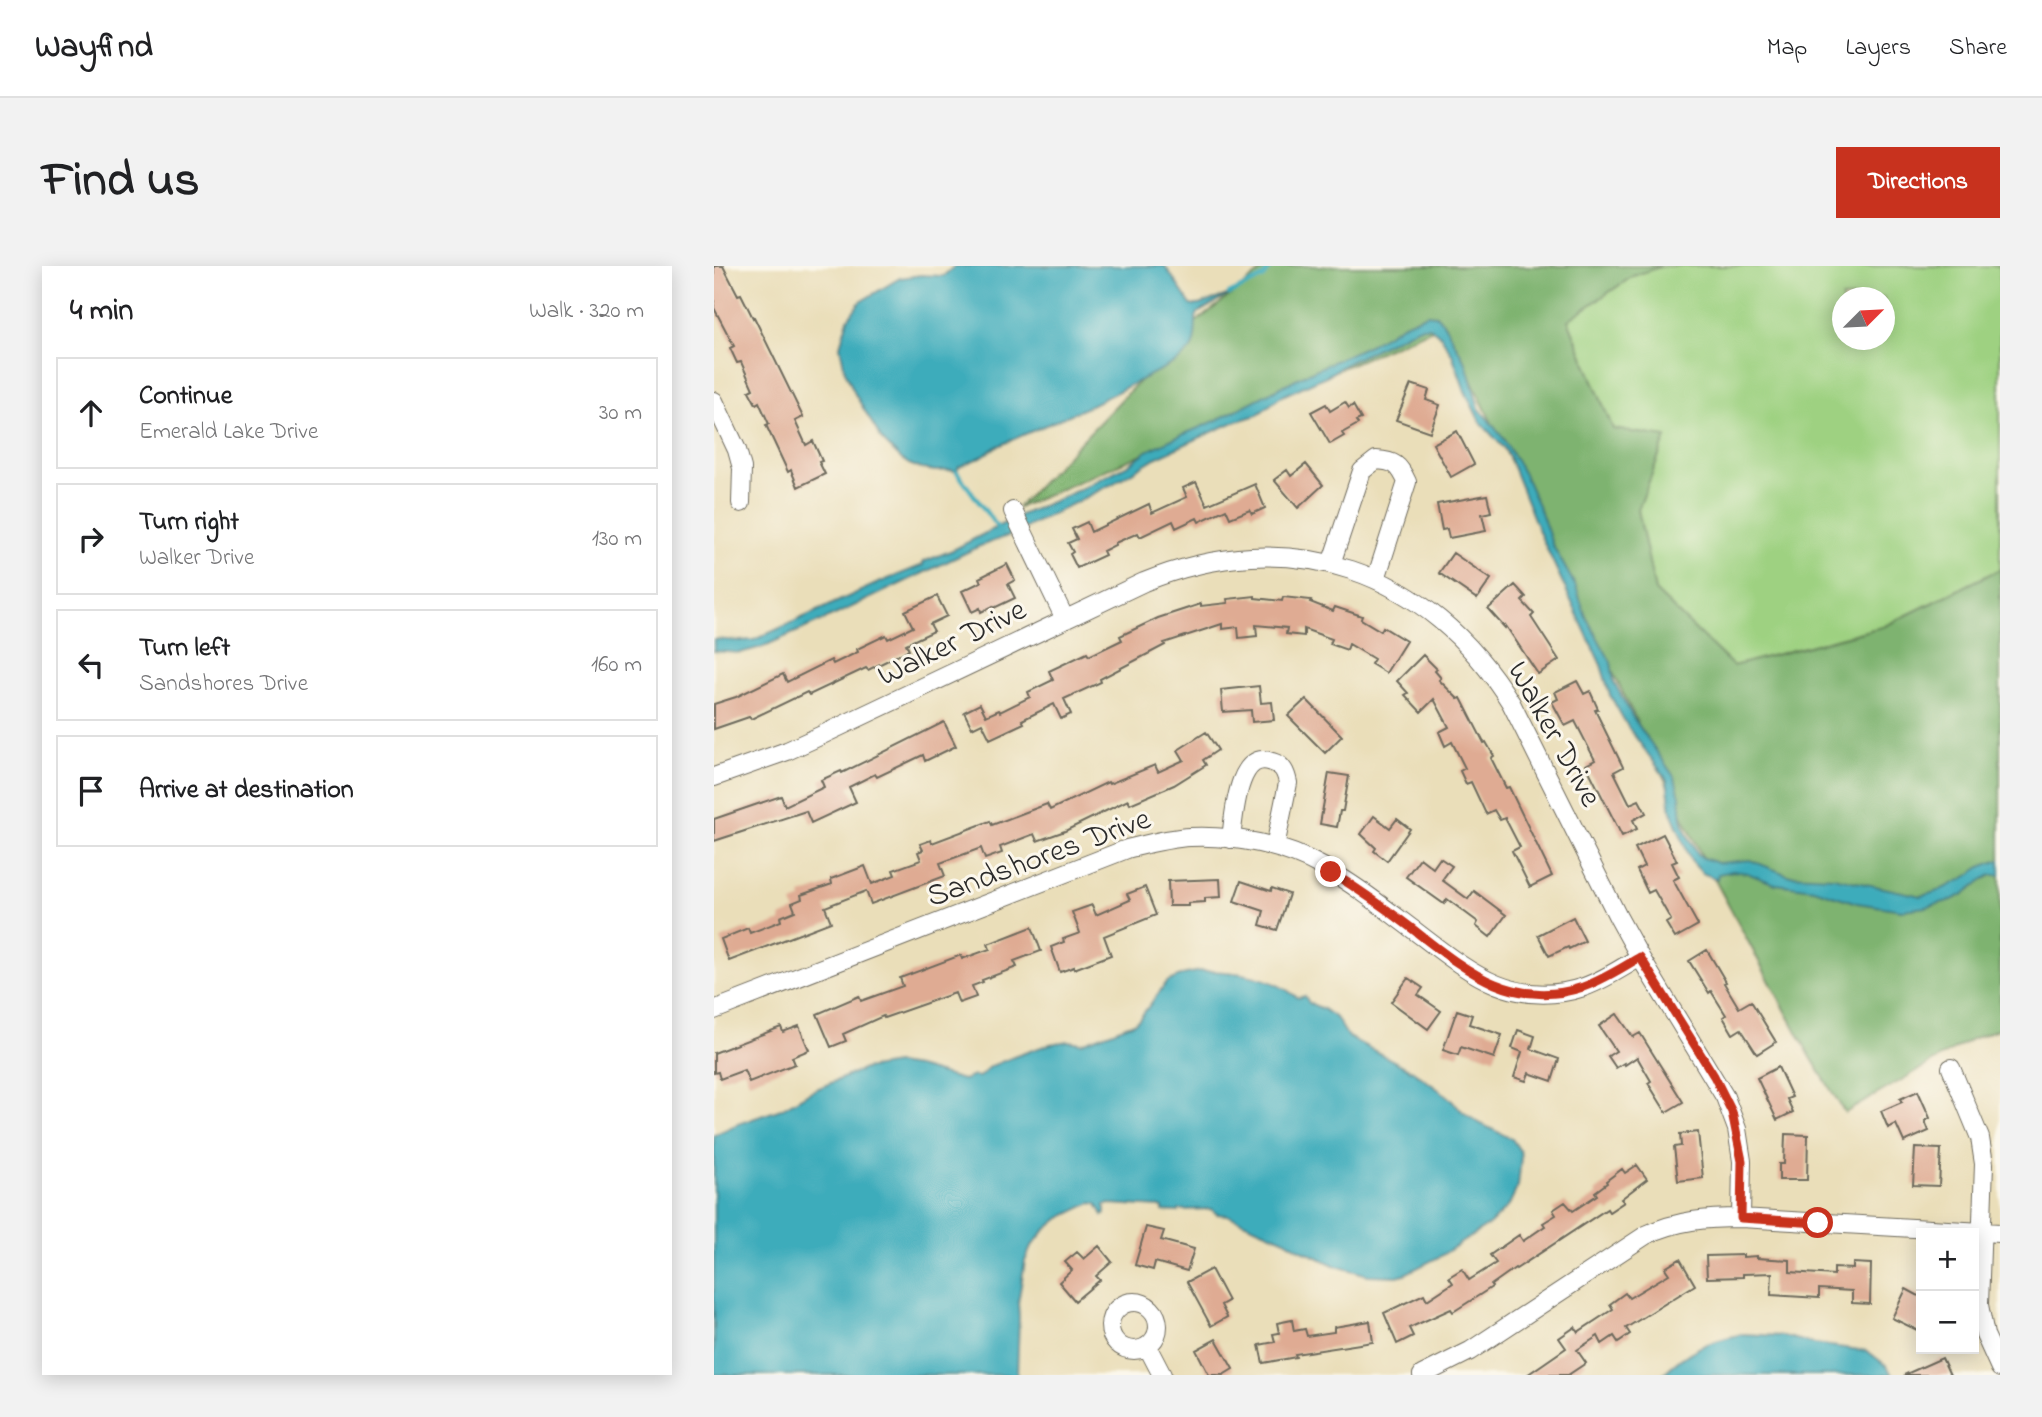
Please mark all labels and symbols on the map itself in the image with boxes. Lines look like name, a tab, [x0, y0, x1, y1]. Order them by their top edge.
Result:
north arrow	[1832, 287, 1895, 350]
street label: Walker Drive	[870, 588, 1036, 700]
street label: Walker Drive	[1493, 653, 1613, 817]
street label: Sandshores Drive	[921, 797, 1158, 922]
route end	[1315, 856, 1346, 887]
route start	[1802, 1207, 1833, 1238]

